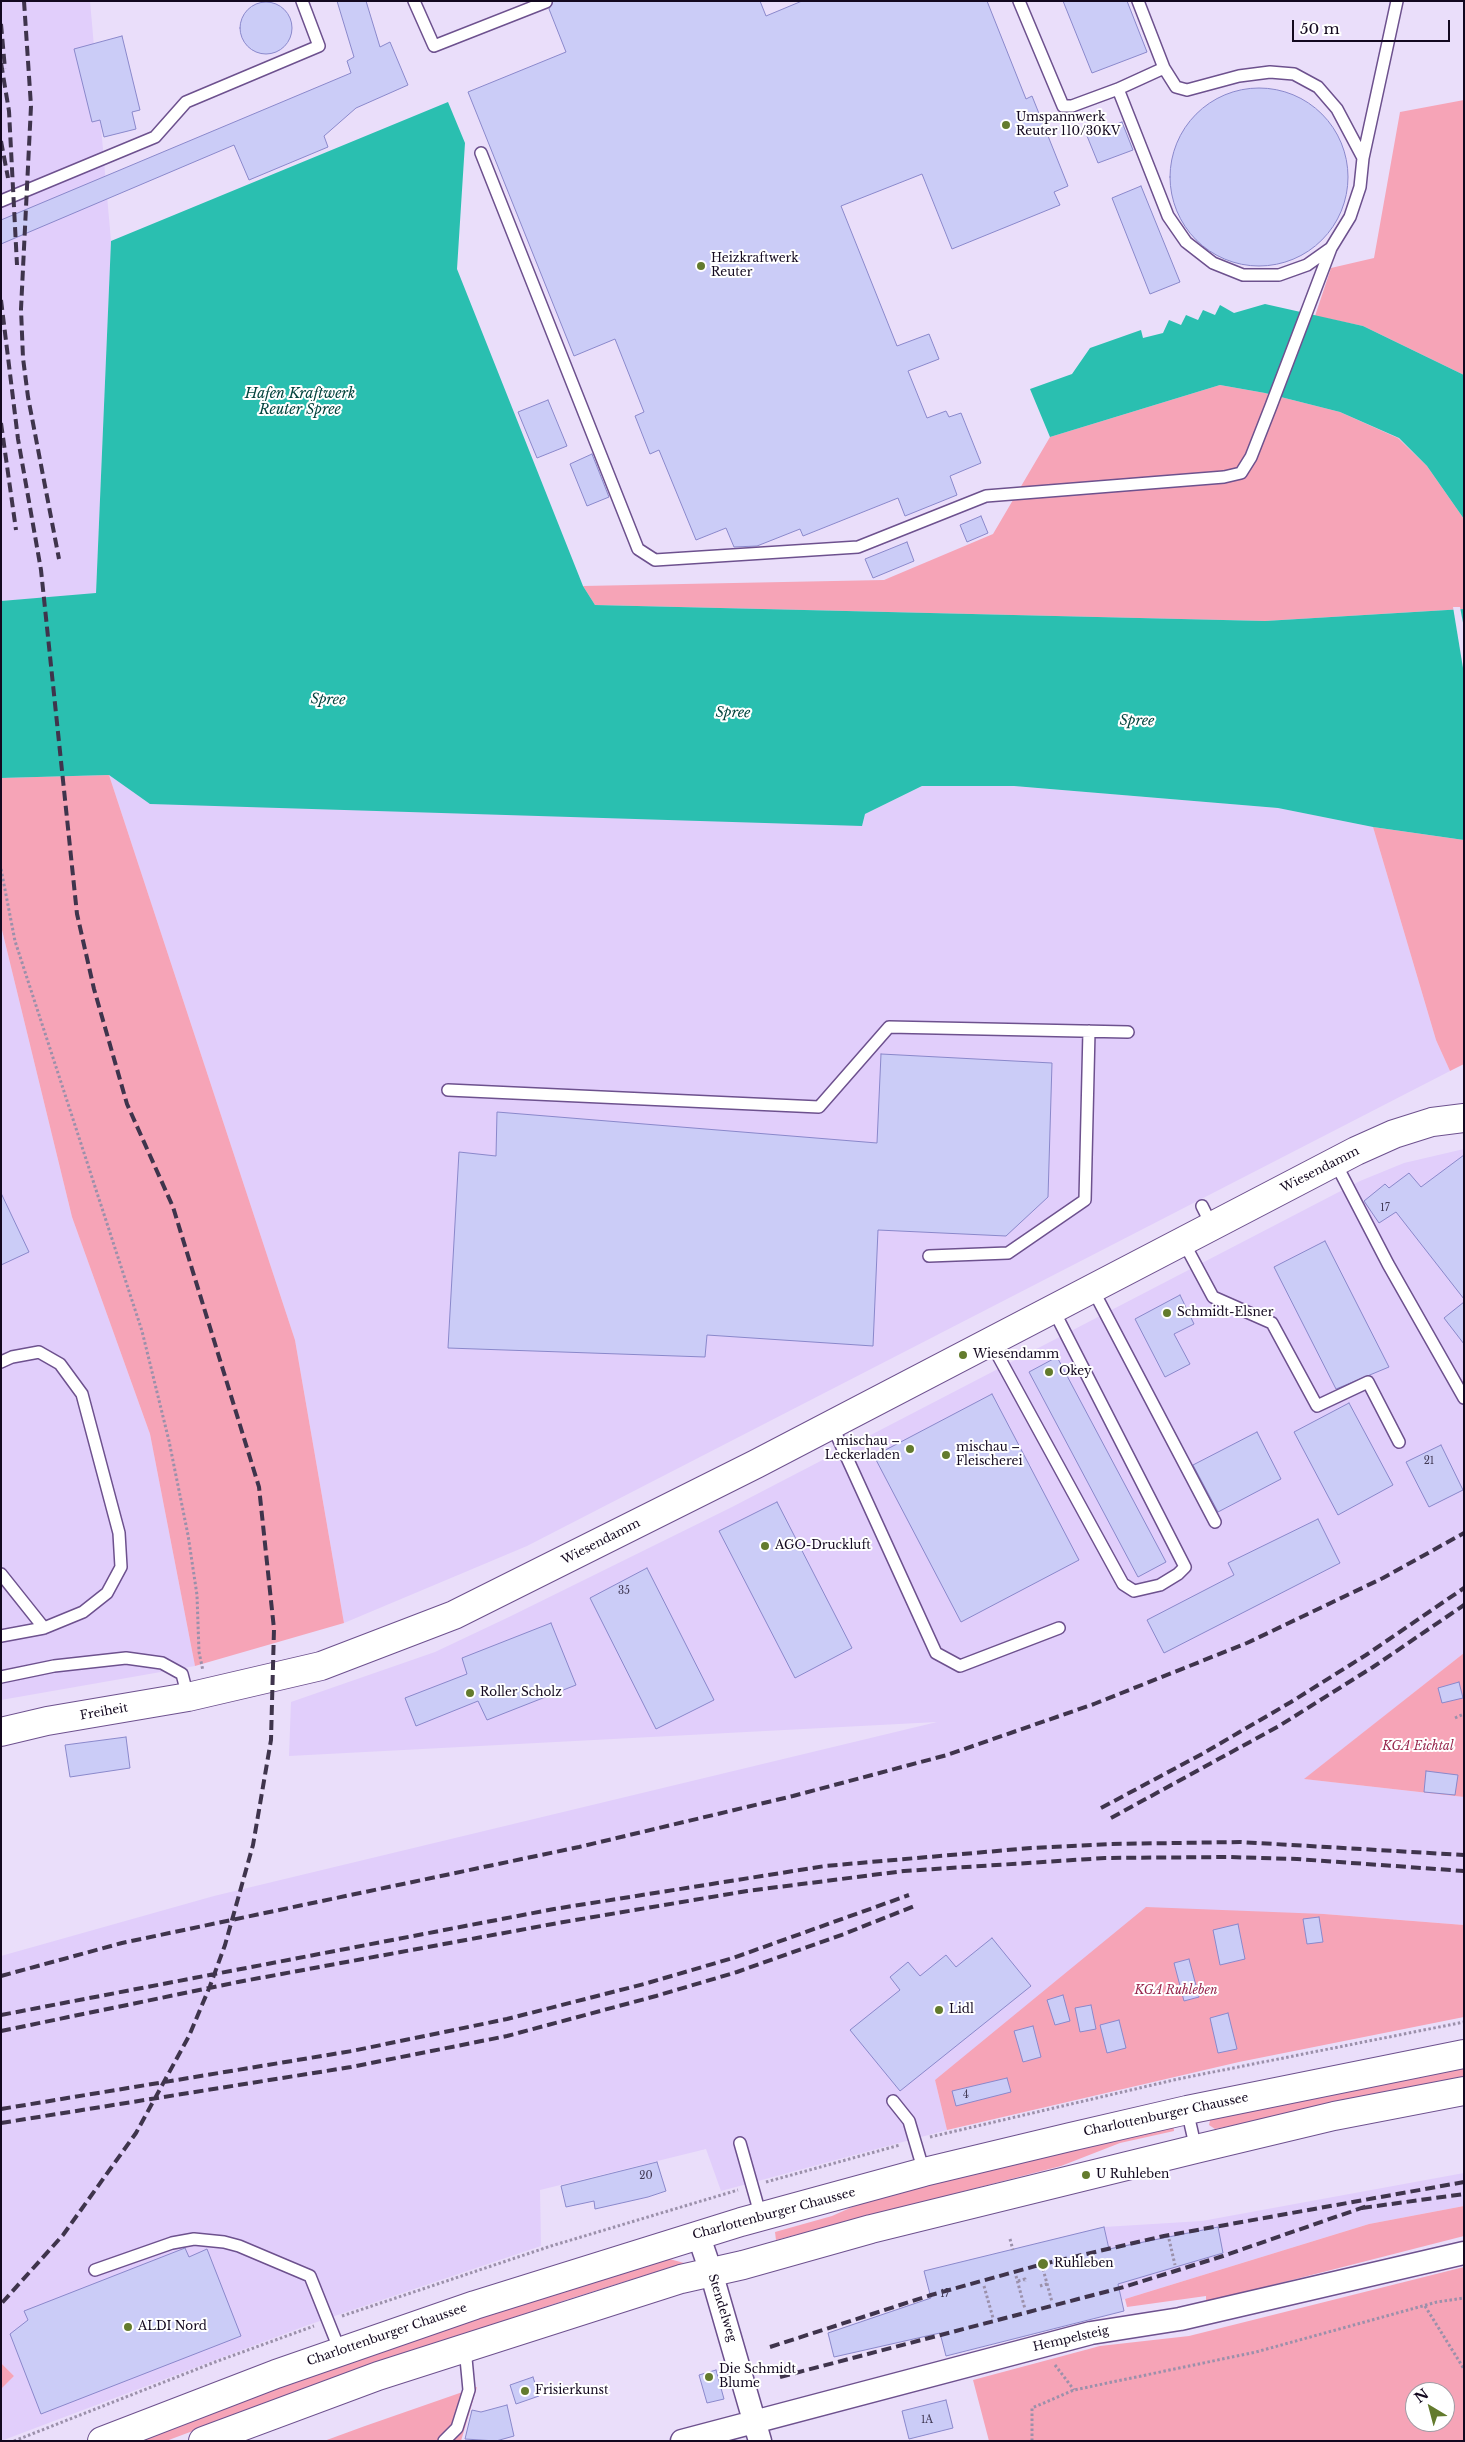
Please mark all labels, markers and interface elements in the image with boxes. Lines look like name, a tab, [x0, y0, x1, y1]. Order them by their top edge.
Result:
scale bar	[1295, 10, 1452, 42]
text: 50 m	[1300, 19, 1340, 38]
place label: Umspannwerk Reuter 110/30KV	[1016, 111, 1120, 139]
marker: Umspannwerk Reuter 110/30KV	[1000, 119, 1012, 131]
place label: Heizkraftwerk Reuter	[711, 252, 799, 280]
marker: Heizkraftwerk Reuter	[695, 260, 707, 272]
water label: Hafen Kraftwerk Reuter Spree	[245, 386, 355, 418]
water label: Spree	[310, 691, 346, 709]
water label: Spree	[715, 704, 751, 722]
water label: Spree	[1119, 712, 1155, 730]
street label: Wiesendamm	[1278, 1144, 1362, 1196]
house number: 17	[1380, 1202, 1390, 1214]
place label: Schmidt-Elsner	[1177, 1306, 1273, 1320]
marker: Schmidt-Elsner	[1161, 1307, 1173, 1319]
place label: Wiesendamm	[973, 1348, 1059, 1362]
marker: Wiesendamm	[957, 1349, 969, 1361]
place label: Okey	[1059, 1365, 1092, 1379]
marker: Okey	[1043, 1366, 1055, 1378]
place label: mischau – Leckerladen	[825, 1435, 900, 1463]
place label: mischau – Fleischerei	[956, 1441, 1022, 1469]
marker: mischau – Leckerladen	[904, 1443, 916, 1455]
marker: mischau – Fleischerei	[940, 1449, 952, 1461]
house number: 21	[1424, 1455, 1434, 1467]
street label: Wiesendamm	[559, 1516, 643, 1568]
place label: AGO-Druckluft	[775, 1539, 871, 1553]
marker: AGO-Druckluft	[759, 1540, 771, 1552]
house number: 35	[618, 1585, 630, 1597]
place label: Roller Scholz	[480, 1686, 562, 1700]
marker: Roller Scholz	[464, 1687, 476, 1699]
street label: Freiheit	[79, 1701, 129, 1723]
park label: KGA Eichtal	[1382, 1740, 1454, 1754]
park label: KGA Ruhleben	[1135, 1984, 1217, 1998]
place label: Lidl	[949, 2003, 974, 2017]
marker: Lidl	[933, 2004, 945, 2016]
house number: 4	[963, 2089, 969, 2101]
street label: Charlottenburger Chaussee	[1082, 2090, 1250, 2140]
place label: U Ruhleben	[1096, 2168, 1169, 2182]
marker: U Ruhleben	[1080, 2169, 1092, 2181]
house number: 20	[639, 2170, 653, 2182]
street label: Charlottenburger Chaussee	[691, 2185, 857, 2243]
marker: Ruhleben	[1036, 2257, 1050, 2271]
place label: Ruhleben	[1054, 2257, 1114, 2271]
street label: Stendelweg	[705, 2272, 739, 2344]
house number: 17	[940, 2288, 950, 2300]
street label: Charlottenburger Chaussee	[305, 2301, 469, 2369]
place label: ALDI Nord	[138, 2320, 207, 2334]
marker: ALDI Nord	[122, 2321, 134, 2333]
street label: Hempelsteig	[1032, 2323, 1110, 2355]
place label: Die Schmidt Blume	[719, 2363, 796, 2391]
marker: Die Schmidt Blume	[703, 2371, 715, 2383]
north arrow	[1405, 2382, 1455, 2432]
place label: Frisierkunst	[535, 2384, 609, 2398]
marker: Frisierkunst	[519, 2385, 531, 2397]
text: N	[1411, 2385, 1432, 2407]
house number: 1A	[921, 2414, 933, 2426]

